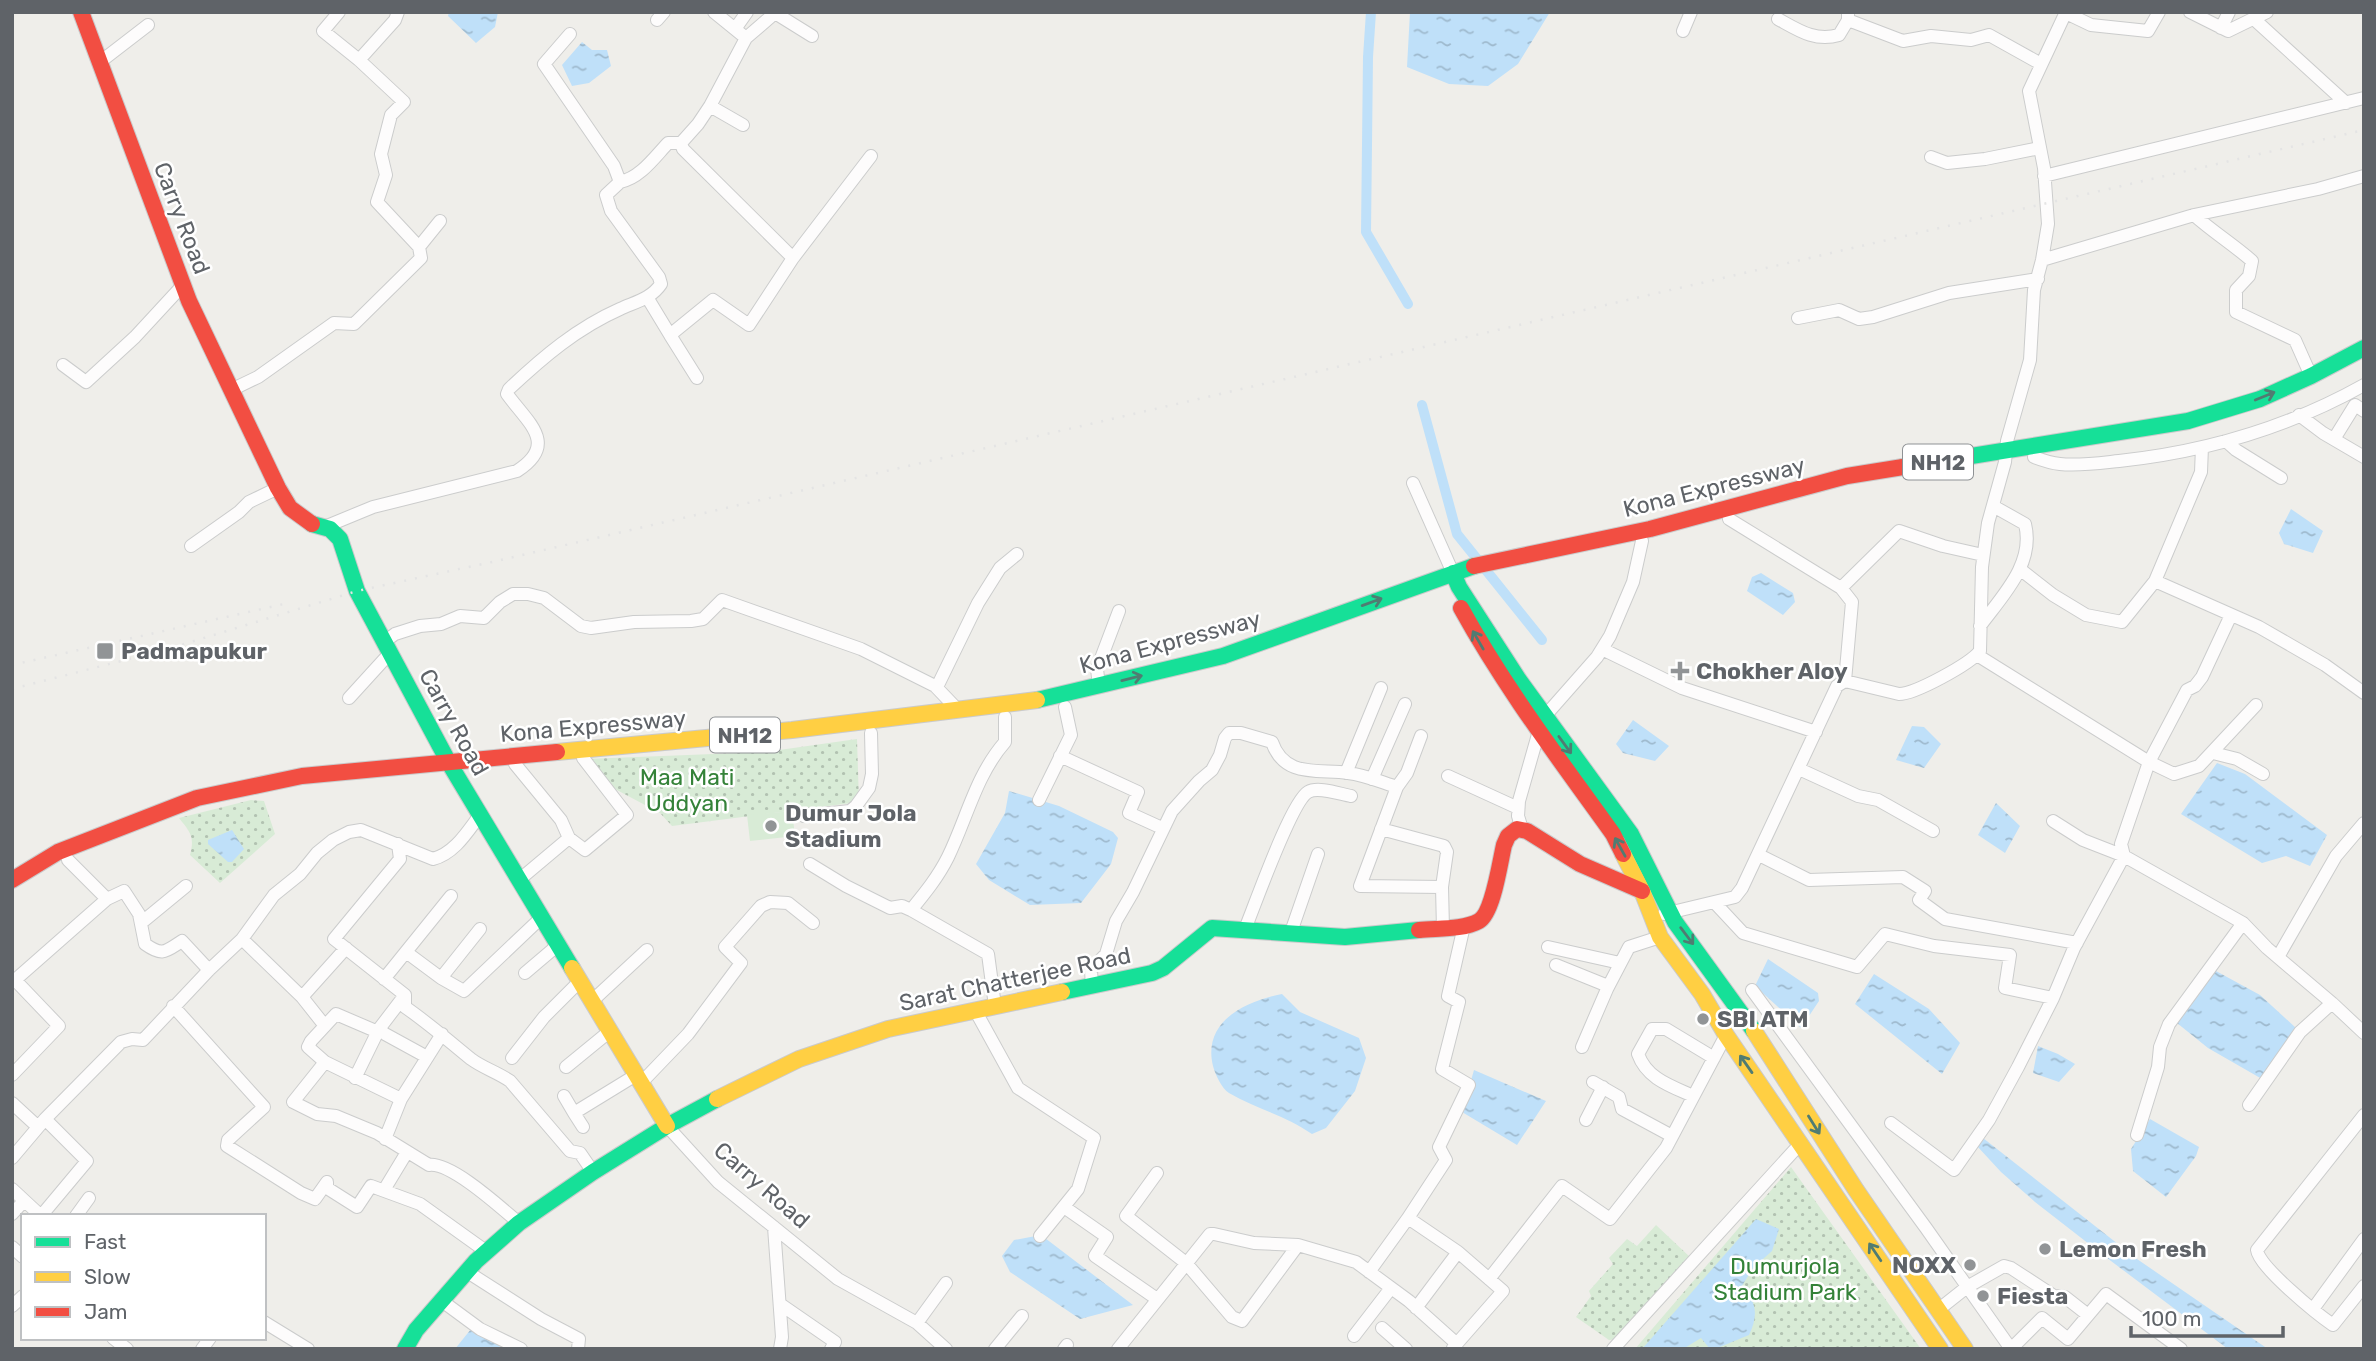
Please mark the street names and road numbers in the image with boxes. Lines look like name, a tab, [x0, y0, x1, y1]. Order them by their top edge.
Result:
street label: Carry Road	[148, 158, 216, 278]
road number: NH12	[1903, 444, 1973, 480]
street label: Kona Expressway	[1620, 451, 1808, 523]
street label: Kona Expressway	[1076, 604, 1264, 680]
street label: Carry Road	[413, 664, 495, 780]
street label: Kona Expressway	[499, 704, 687, 748]
road number: NH12	[710, 718, 780, 752]
street label: Sarat Chatterjee Road	[897, 941, 1133, 1017]
street label: Carry Road	[708, 1136, 816, 1234]

